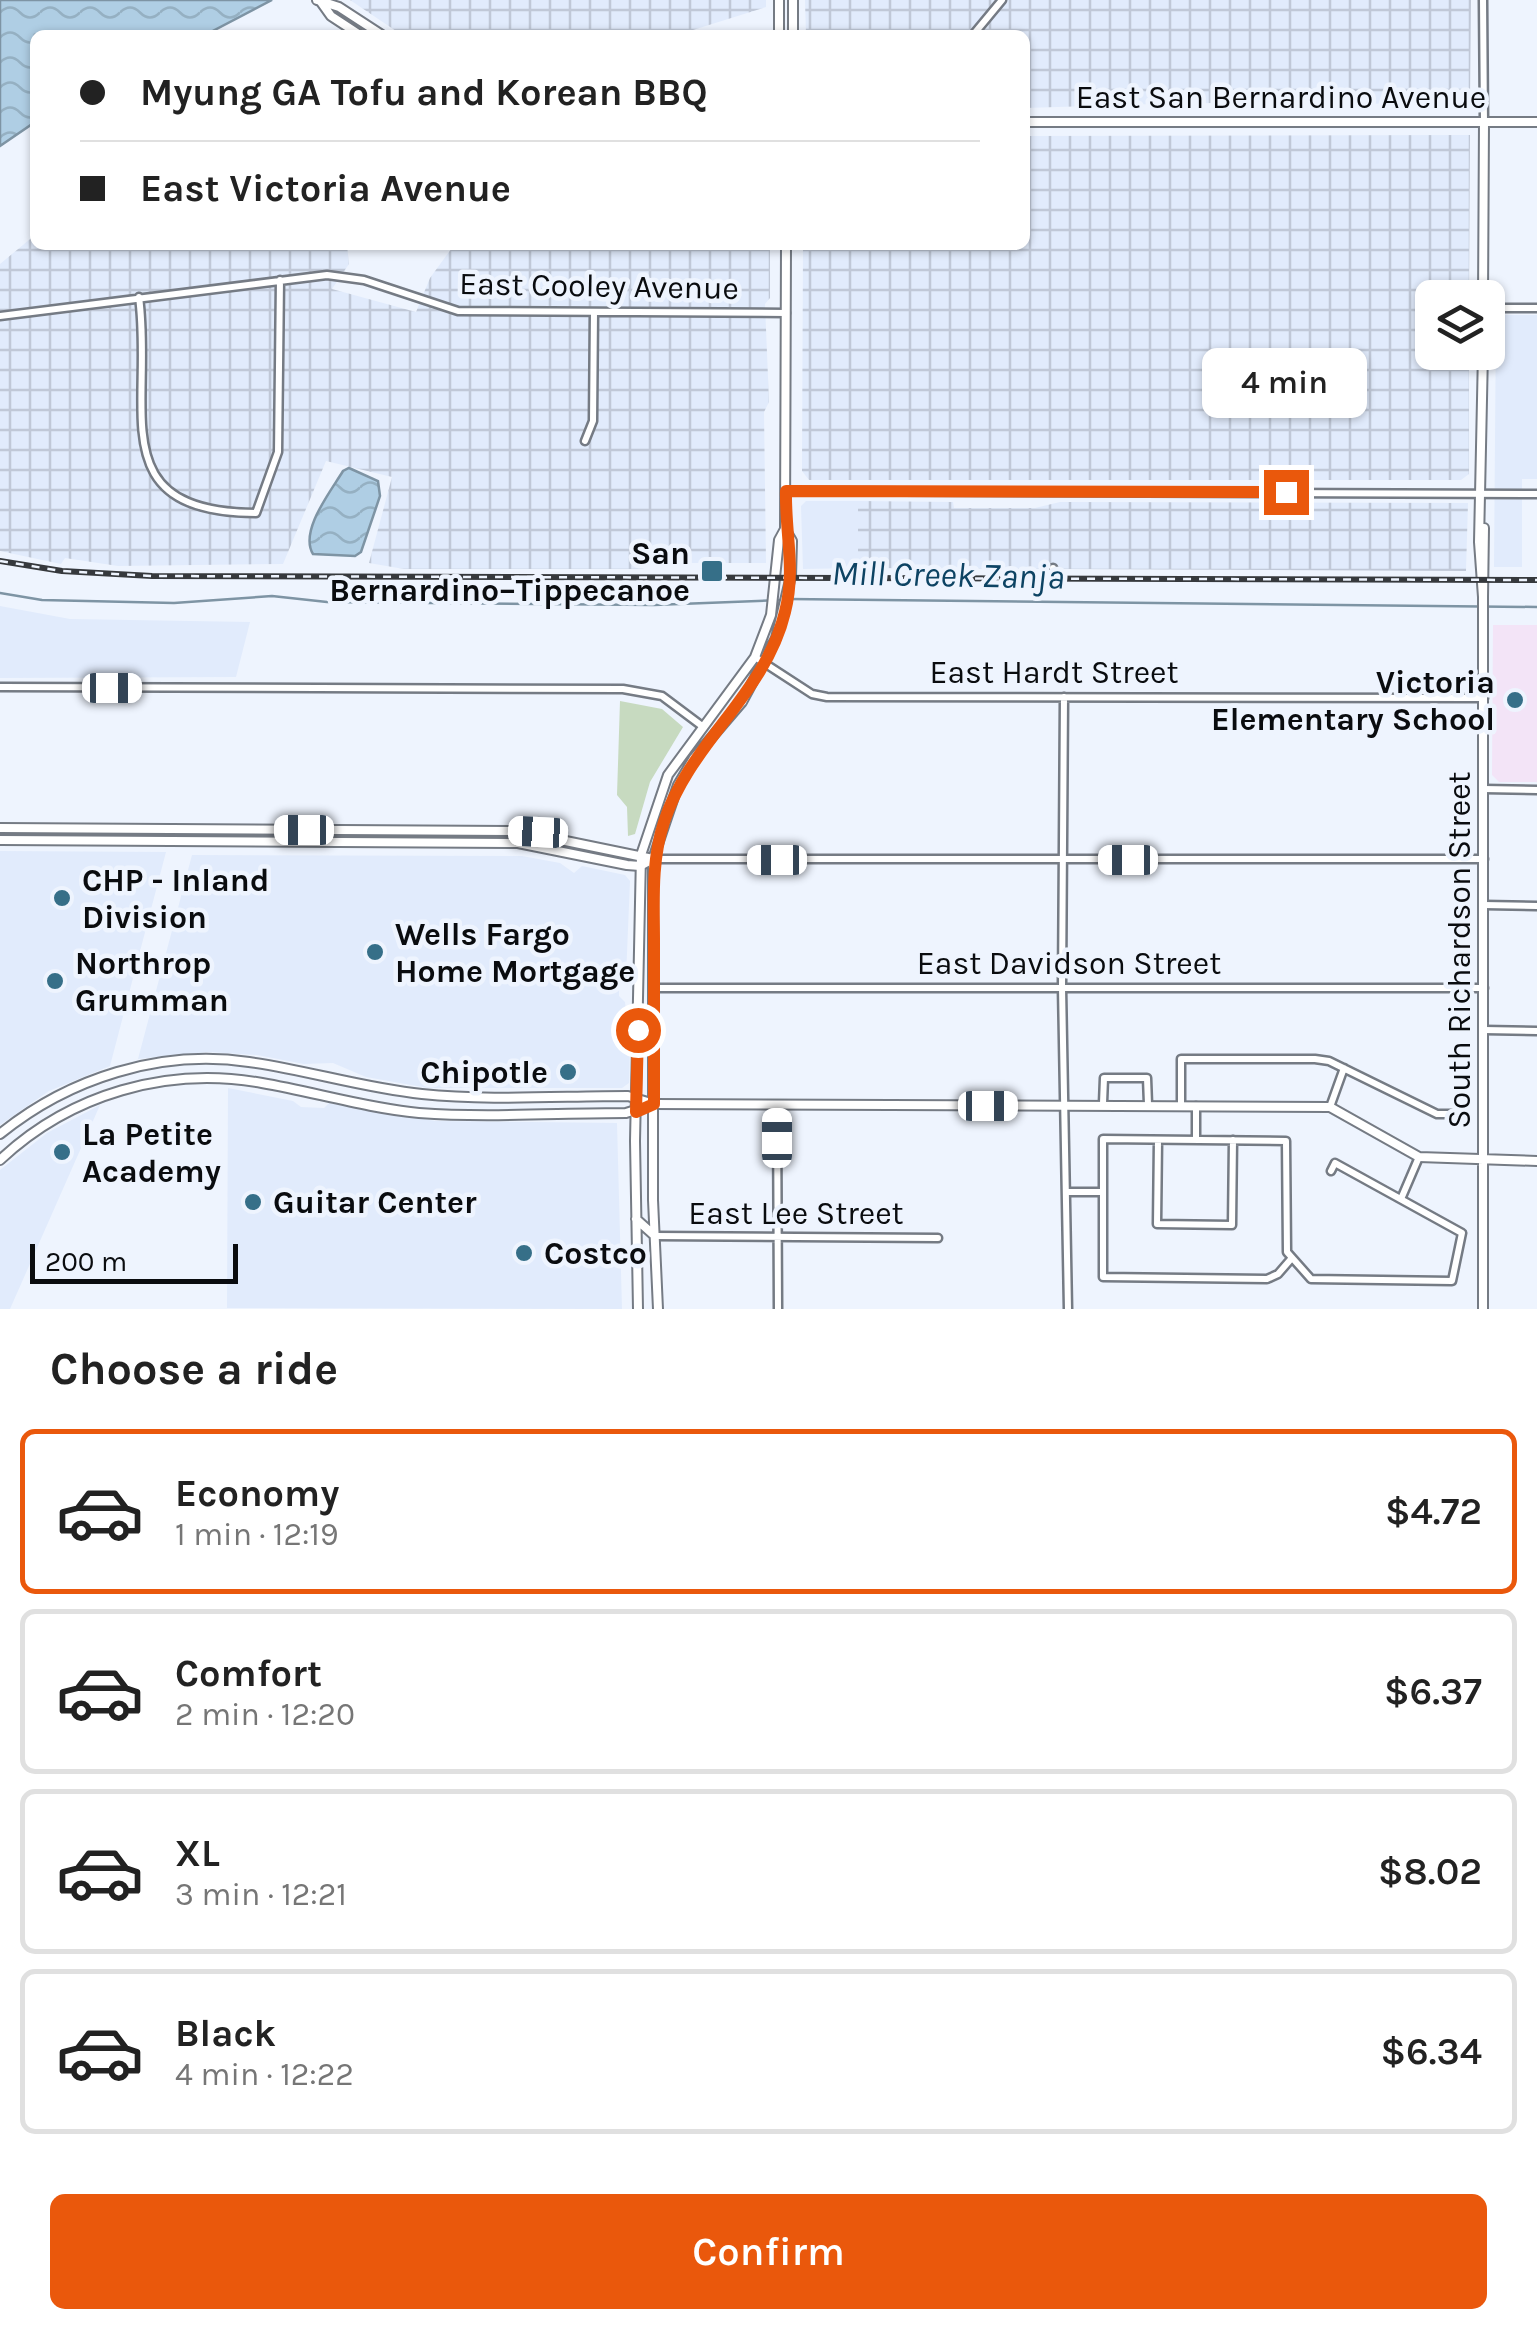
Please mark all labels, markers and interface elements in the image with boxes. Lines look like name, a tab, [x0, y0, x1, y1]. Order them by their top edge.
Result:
text: Myung GA Tofu and Korean BBQ	[140, 70, 707, 115]
street label: East San Bernardino Avenue	[1076, 79, 1486, 116]
text: East Victoria Avenue	[140, 166, 511, 211]
street label: East Cooley Avenue	[459, 265, 739, 307]
map controls	[1415, 280, 1505, 370]
button: layers	[1415, 280, 1505, 370]
callout: 4 min	[1204, 347, 1368, 417]
text: 4 min	[1241, 364, 1328, 401]
route end	[1264, 470, 1309, 515]
place label: San Bernardino–Tippecanoe	[329, 535, 690, 609]
water label: Mill Creek Zanja	[831, 552, 1065, 598]
marker: San Bernardino–Tippecanoe	[699, 558, 725, 584]
street label: East Hardt Street	[929, 654, 1179, 691]
place label: Victoria Elementary School	[1211, 664, 1495, 738]
car	[82, 673, 142, 703]
marker: Victoria Elementary School	[1504, 689, 1526, 711]
street label: South Richardson Street	[1441, 771, 1478, 1129]
car	[274, 815, 334, 845]
car	[507, 815, 569, 849]
car	[747, 845, 807, 875]
car	[1098, 845, 1158, 875]
place label: CHP - Inland Division	[82, 862, 269, 936]
marker: CHP - Inland Division	[51, 887, 73, 909]
place label: Wells Fargo Home Mortgage	[395, 916, 635, 990]
marker: Wells Fargo Home Mortgage	[364, 941, 386, 963]
place label: Northrop Grumman	[75, 945, 229, 1019]
street label: East Davidson Street	[917, 945, 1221, 982]
marker: Northrop Grumman	[44, 970, 66, 992]
route start	[616, 1008, 661, 1053]
place label: Chipotle	[420, 1054, 548, 1091]
marker: Chipotle	[557, 1061, 579, 1083]
car	[958, 1091, 1018, 1121]
car	[762, 1108, 792, 1168]
place label: La Petite Academy	[82, 1116, 221, 1190]
marker: La Petite Academy	[51, 1141, 73, 1163]
place label: Guitar Center	[273, 1184, 477, 1221]
marker: Guitar Center	[242, 1191, 264, 1213]
street label: East Lee Street	[688, 1195, 904, 1232]
place label: Costco	[544, 1235, 647, 1272]
scale bar	[30, 1239, 238, 1284]
marker: Costco	[513, 1242, 535, 1264]
text: 200 m	[45, 1245, 127, 1278]
text: Choose a ride	[50, 1343, 338, 1395]
icon: car	[55, 1467, 145, 1557]
text: Economy	[175, 1471, 339, 1516]
text: $4.72	[1385, 1489, 1482, 1534]
text: 1 min · 12:19	[175, 1516, 339, 1553]
icon: car	[55, 1647, 145, 1737]
text: Comfort	[175, 1651, 322, 1696]
text: $6.37	[1384, 1669, 1482, 1714]
text: 2 min · 12:20	[175, 1696, 355, 1733]
icon: car	[55, 1827, 145, 1917]
text: XL	[175, 1831, 220, 1876]
text: $8.02	[1378, 1849, 1482, 1894]
text: 3 min · 12:21	[175, 1876, 347, 1913]
icon: car	[55, 2007, 145, 2097]
text: Black	[175, 2011, 276, 2056]
text: $6.34	[1380, 2029, 1482, 2074]
text: 4 min · 12:22	[175, 2056, 354, 2093]
button: Confirm	[50, 2194, 1487, 2309]

